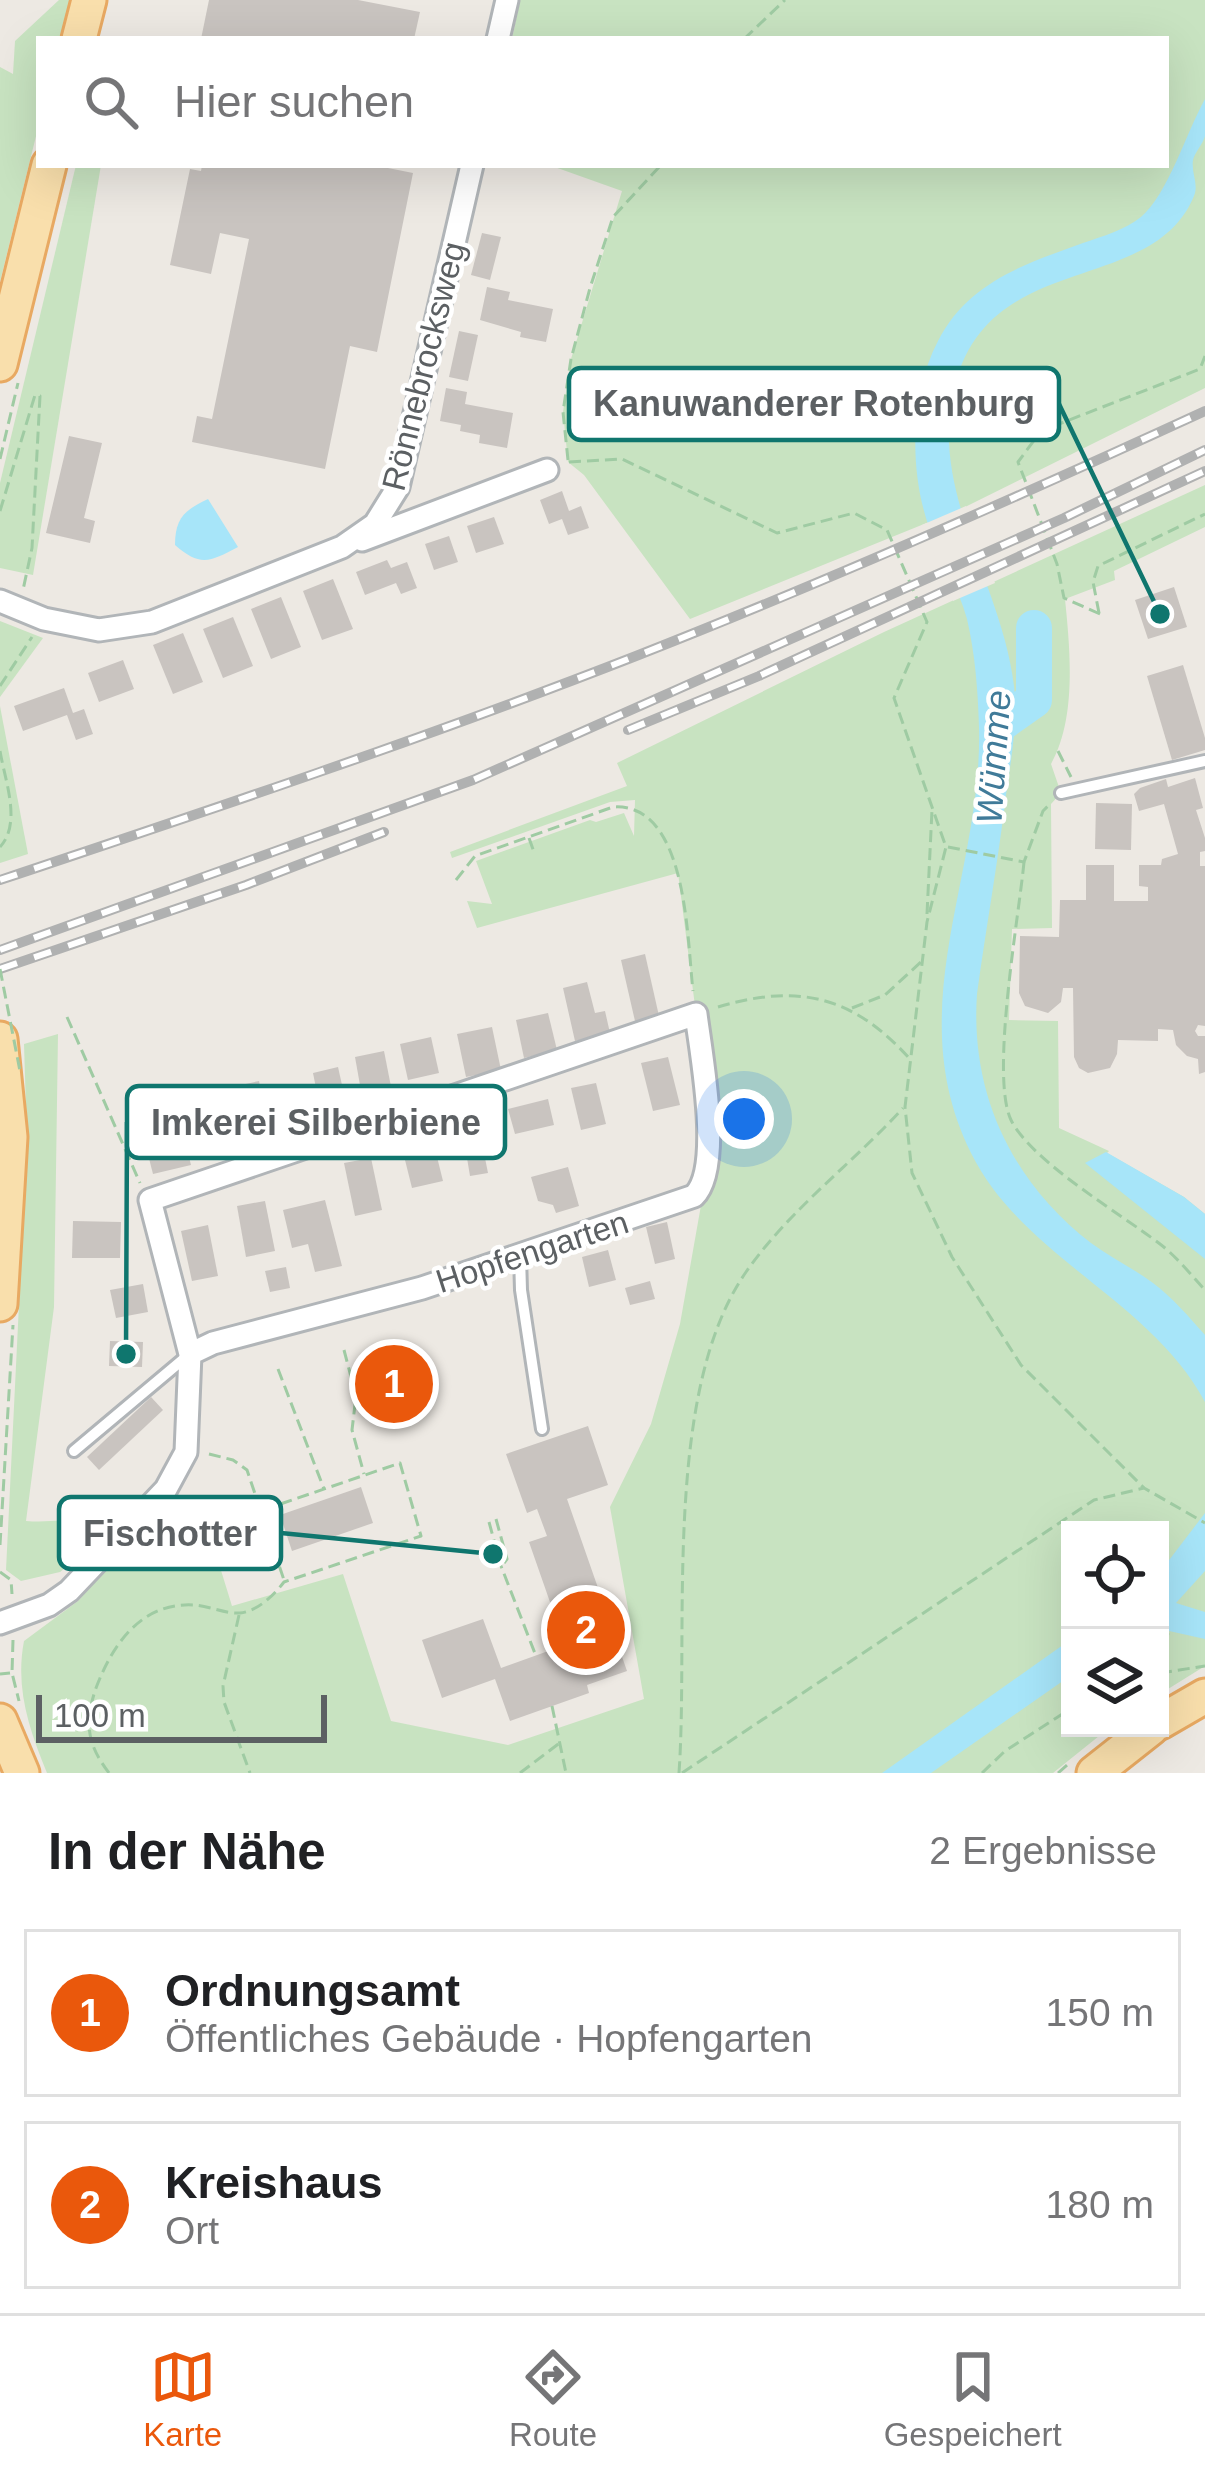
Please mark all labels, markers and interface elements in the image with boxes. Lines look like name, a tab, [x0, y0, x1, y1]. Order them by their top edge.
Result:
search box	[36, 36, 1169, 168]
icon: search	[78, 69, 144, 135]
text: Hier suchen	[174, 76, 414, 127]
street label: Rönnebrocksweg	[375, 238, 472, 494]
callout: Kanuwanderer Rotenburg	[569, 368, 1059, 440]
text: Kanuwanderer Rotenburg	[593, 383, 1035, 424]
water label: Wümme	[968, 689, 1019, 825]
callout: Imkerei Silberbiene	[127, 1086, 505, 1158]
your location	[714, 1089, 774, 1149]
text: Imkerei Silberbiene	[151, 1102, 481, 1143]
street label: Hopfengarten	[431, 1203, 633, 1300]
pin: 1	[355, 1339, 433, 1429]
callout: Fischotter	[59, 1497, 281, 1569]
text: Fischotter	[83, 1513, 257, 1554]
map controls	[1061, 1521, 1169, 1737]
button: locate	[1061, 1521, 1169, 1629]
pin: 2	[547, 1585, 625, 1675]
button: layers	[1061, 1629, 1169, 1737]
scale bar	[36, 1689, 327, 1742]
text: 100 m	[54, 1697, 146, 1734]
text: In der Nähe	[48, 1823, 326, 1880]
text: 2 Ergebnisse	[929, 1829, 1157, 1872]
text: Ordnungsamt	[165, 1965, 460, 2016]
text: 1	[79, 1991, 101, 2034]
text: 150 m	[1046, 1991, 1154, 2034]
text: Öffentliches Gebäude · Hopfengarten	[165, 2017, 813, 2060]
text: Kreishaus	[165, 2157, 383, 2208]
text: 2	[79, 2183, 101, 2226]
text: 180 m	[1046, 2183, 1154, 2226]
text: Ort	[165, 2209, 219, 2252]
tab: Karte	[143, 2344, 222, 2454]
tab: Route	[509, 2344, 597, 2454]
tab: Gespeichert	[884, 2344, 1062, 2454]

